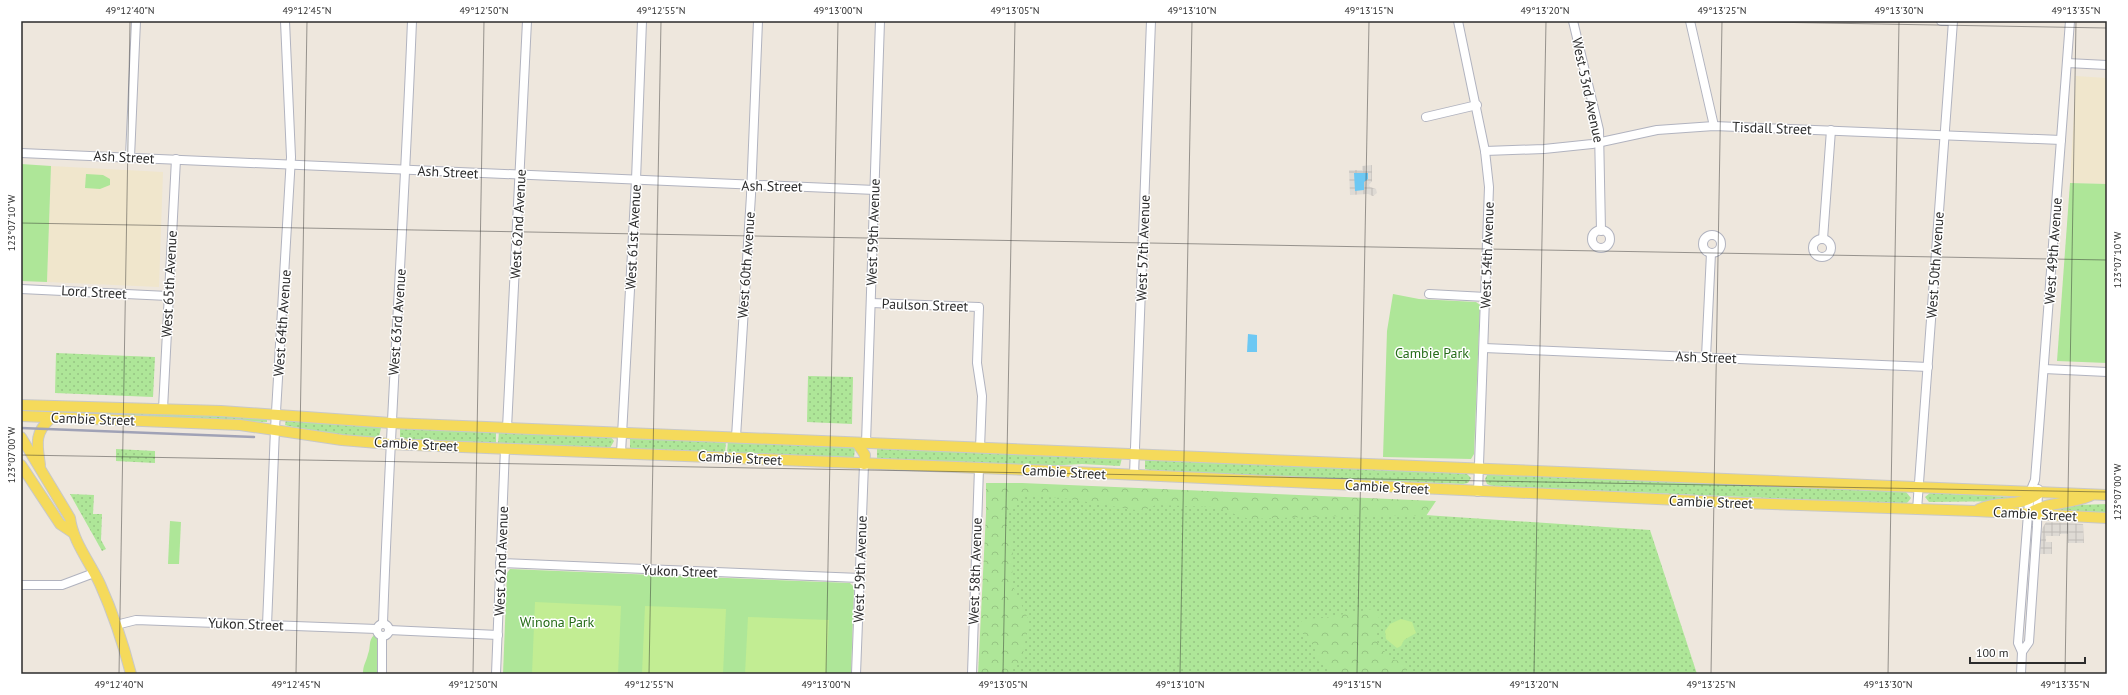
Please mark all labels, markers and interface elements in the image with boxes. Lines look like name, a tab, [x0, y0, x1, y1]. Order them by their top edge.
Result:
text: 49°12'40"N	[105, 4, 155, 17]
text: 49°12'45"N	[282, 4, 332, 17]
text: 49°12'50"N	[459, 4, 509, 17]
text: 49°12'55"N	[636, 4, 686, 17]
text: 49°13'00"N	[813, 4, 863, 17]
text: 49°13'05"N	[990, 4, 1040, 17]
text: 49°13'10"N	[1167, 4, 1217, 17]
text: 49°13'15"N	[1344, 4, 1394, 17]
text: 49°13'20"N	[1520, 4, 1570, 17]
text: 49°13'25"N	[1697, 4, 1747, 17]
text: 49°13'30"N	[1874, 4, 1924, 17]
text: 49°13'35"N	[2051, 4, 2101, 17]
street label: West 53rd Avenue	[1568, 36, 1608, 144]
street label: Tisdall Street	[1732, 118, 1812, 138]
street label: Ash Street	[93, 146, 155, 168]
street label: Ash Street	[417, 161, 479, 183]
street label: West 62nd Avenue	[506, 169, 530, 279]
street label: Ash Street	[741, 176, 803, 196]
street label: West 59th Avenue	[862, 178, 884, 286]
street label: West 61st Avenue	[621, 184, 645, 290]
text: 123°07'10"W	[5, 194, 18, 251]
street label: West 57th Avenue	[1132, 194, 1154, 302]
street label: West 49th Avenue	[2040, 197, 2066, 305]
street label: West 54th Avenue	[1476, 201, 1498, 309]
street label: West 60th Avenue	[733, 211, 759, 319]
street label: West 50th Avenue	[1922, 211, 1948, 319]
street label: West 65th Avenue	[157, 230, 181, 338]
text: 123°07'10"W	[2111, 231, 2124, 288]
street label: West 63rd Avenue	[384, 268, 410, 376]
street label: West 64th Avenue	[269, 269, 295, 377]
street label: Lord Street	[61, 281, 128, 303]
street label: Paulson Street	[881, 294, 969, 316]
park label: Cambie Park	[1395, 344, 1469, 362]
street label: Ash Street	[1675, 347, 1737, 367]
street label: Cambie Street	[51, 409, 136, 429]
text: 123°07'00"W	[5, 426, 18, 483]
street label: Cambie Street	[374, 433, 459, 455]
street label: Cambie Street	[698, 447, 783, 469]
street label: Cambie Street	[1022, 461, 1107, 483]
text: 123°07'00"W	[2111, 463, 2124, 520]
street label: Cambie Street	[1345, 476, 1430, 498]
street label: Cambie Street	[1669, 492, 1754, 512]
street label: Cambie Street	[1993, 503, 2078, 525]
street label: West 62nd Avenue	[490, 506, 512, 616]
street label: West 59th Avenue	[849, 515, 871, 623]
street label: West 58th Avenue	[964, 517, 986, 625]
street label: Yukon Street	[642, 561, 718, 581]
park label: Winona Park	[520, 613, 595, 631]
street label: Yukon Street	[208, 614, 284, 634]
scale bar	[1970, 639, 2085, 665]
text: 100 m	[1976, 645, 2009, 660]
text: 49°12'40"N	[94, 678, 144, 691]
text: 49°12'45"N	[271, 678, 321, 691]
text: 49°12'50"N	[448, 678, 498, 691]
text: 49°12'55"N	[624, 678, 674, 691]
text: 49°13'00"N	[801, 678, 851, 691]
text: 49°13'05"N	[978, 678, 1028, 691]
text: 49°13'10"N	[1155, 678, 1205, 691]
text: 49°13'15"N	[1332, 678, 1382, 691]
text: 49°13'20"N	[1509, 678, 1559, 691]
text: 49°13'25"N	[1686, 678, 1736, 691]
text: 49°13'30"N	[1863, 678, 1913, 691]
text: 49°13'35"N	[2040, 678, 2090, 691]

